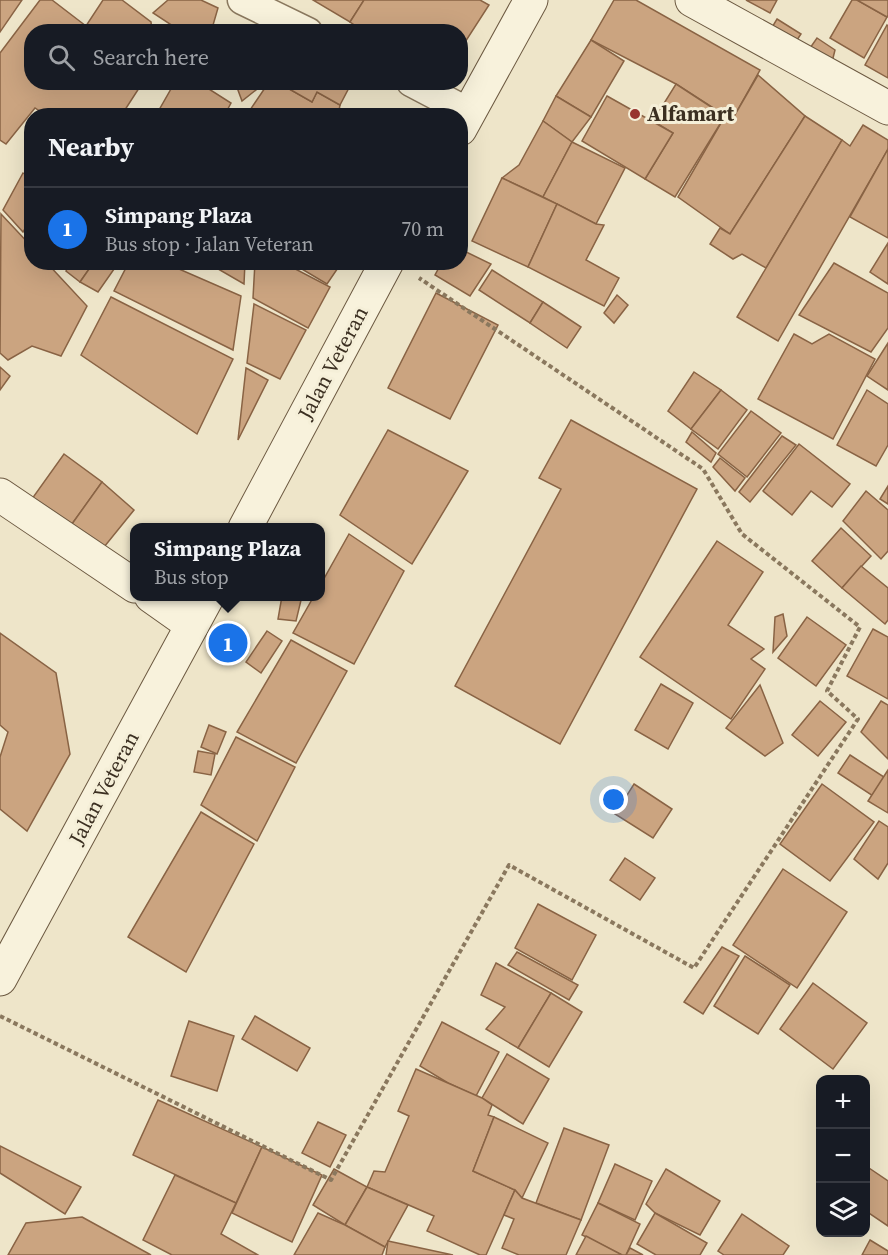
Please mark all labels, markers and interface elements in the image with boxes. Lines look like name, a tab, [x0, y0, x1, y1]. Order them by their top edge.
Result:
search box	[24, 24, 468, 90]
icon: search	[45, 41, 78, 74]
text: Search here	[93, 42, 209, 72]
place label: Alfamart	[647, 99, 735, 128]
marker: Alfamart	[628, 107, 642, 121]
text: Nearby	[48, 129, 134, 165]
text: Simpang Plaza	[105, 200, 252, 230]
text: 1	[62, 215, 73, 243]
text: 70 m	[401, 215, 444, 243]
text: Bus stop · Jalan Veteran	[105, 230, 314, 258]
street label: Jalan Veteran	[290, 301, 375, 425]
popup	[130, 523, 325, 601]
text: Simpang Plaza	[154, 533, 301, 563]
text: Bus stop	[154, 563, 229, 591]
pin: 1	[208, 620, 248, 666]
street label: Jalan Veteran	[61, 726, 146, 850]
your location	[599, 785, 628, 814]
map controls	[816, 1075, 870, 1237]
button: +	[816, 1075, 870, 1129]
button: −	[816, 1129, 870, 1183]
button: layers	[816, 1183, 870, 1237]

